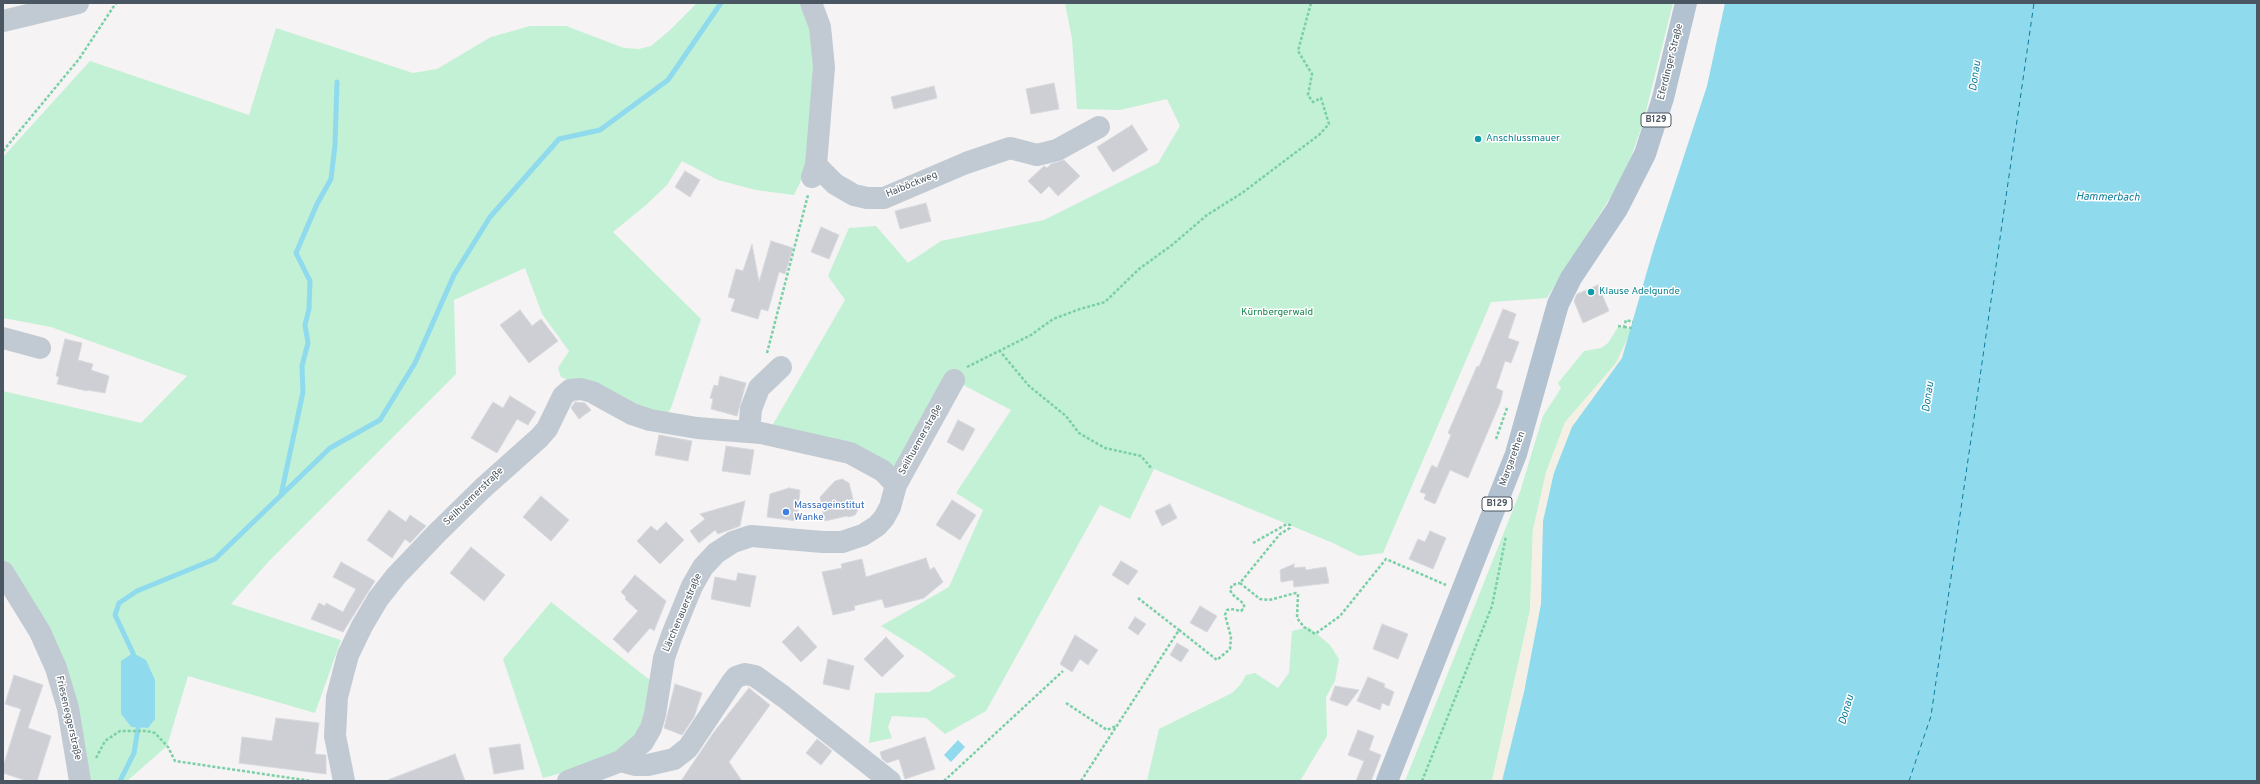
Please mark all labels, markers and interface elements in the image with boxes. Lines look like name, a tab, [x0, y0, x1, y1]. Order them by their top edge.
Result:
street label: Eferdinger Straße	[1656, 22, 1686, 102]
water label: Donau	[1967, 60, 1985, 92]
road number: B129	[1641, 113, 1671, 127]
place label: Anschlussmauer	[1486, 133, 1560, 145]
marker: Anschlussmauer	[1473, 134, 1483, 144]
street label: Haiböckweg	[885, 169, 939, 201]
water label: Hammerbach	[2076, 191, 2140, 205]
place label: Klause Adelgunde	[1599, 286, 1680, 298]
marker: Klause Adelgunde	[1586, 287, 1596, 297]
park label: Kürnbergerwald	[1241, 307, 1313, 319]
water label: Donau	[1920, 381, 1938, 413]
street label: Seilhuemerstraße	[897, 403, 945, 477]
street label: Margarethen	[1498, 430, 1528, 488]
street label: Seilhuemerstraße	[442, 465, 506, 529]
road number: B129	[1482, 497, 1512, 511]
place label: Massageinstitut Wanke	[794, 500, 864, 524]
marker: Massageinstitut Wanke	[781, 507, 791, 517]
street label: Lärchenauerstraße	[661, 572, 705, 654]
street label: Frieseneggerstraße	[52, 675, 84, 761]
water label: Donau	[1836, 694, 1858, 726]

